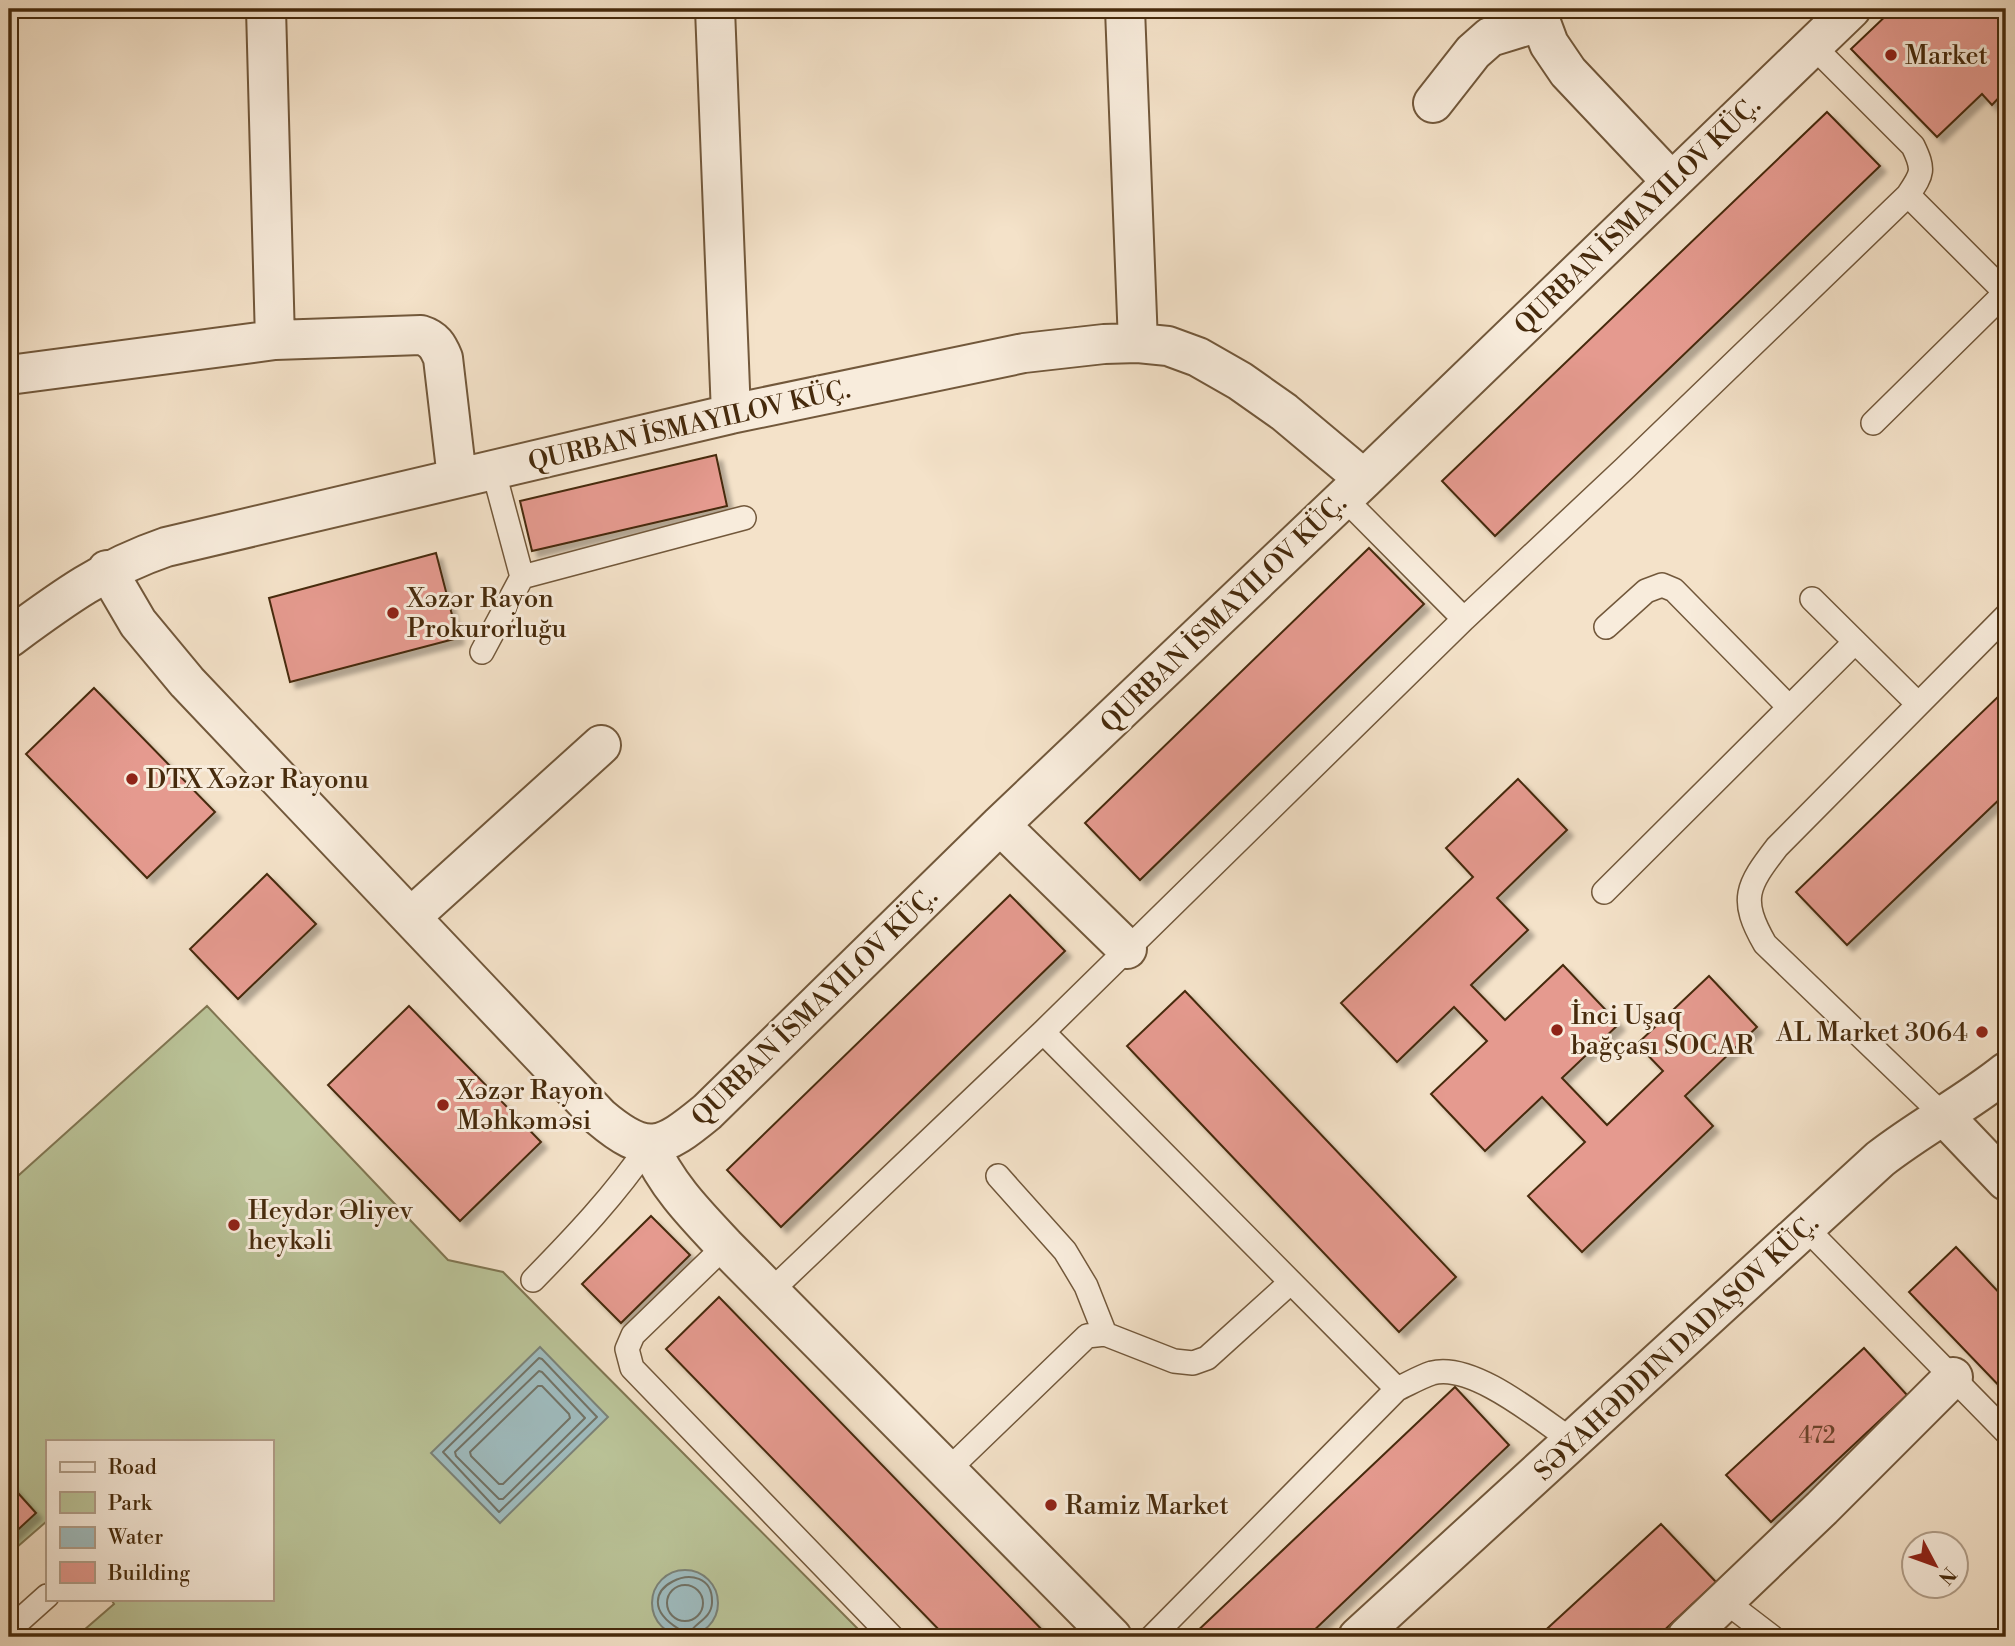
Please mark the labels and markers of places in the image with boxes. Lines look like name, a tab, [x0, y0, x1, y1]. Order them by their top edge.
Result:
place label: Market	[1905, 40, 1988, 72]
marker: Market	[1883, 47, 1899, 63]
place label: Xəzər Rayon Prokurorluğu	[406, 583, 567, 645]
marker: Xəzər Rayon Prokurorluğu	[385, 605, 401, 621]
place label: DTX Xəzər Rayonu	[146, 764, 369, 796]
marker: DTX Xəzər Rayonu	[124, 771, 140, 787]
place label: İnci Uşaq bağçası SOCAR	[1571, 999, 1755, 1062]
place label: AL Market 3064	[1775, 1017, 1968, 1049]
marker: İnci Uşaq bağçası SOCAR	[1549, 1022, 1565, 1038]
marker: AL Market 3064	[1974, 1024, 1990, 1040]
place label: Xəzər Rayon Məhkəməsi	[456, 1075, 604, 1137]
marker: Xəzər Rayon Məhkəməsi	[435, 1097, 451, 1113]
place label: Heydər Əliyev heykəli	[248, 1195, 414, 1257]
marker: Heydər Əliyev heykəli	[226, 1217, 242, 1233]
place label: Ramiz Market	[1065, 1490, 1229, 1522]
marker: Ramiz Market	[1043, 1497, 1059, 1513]

